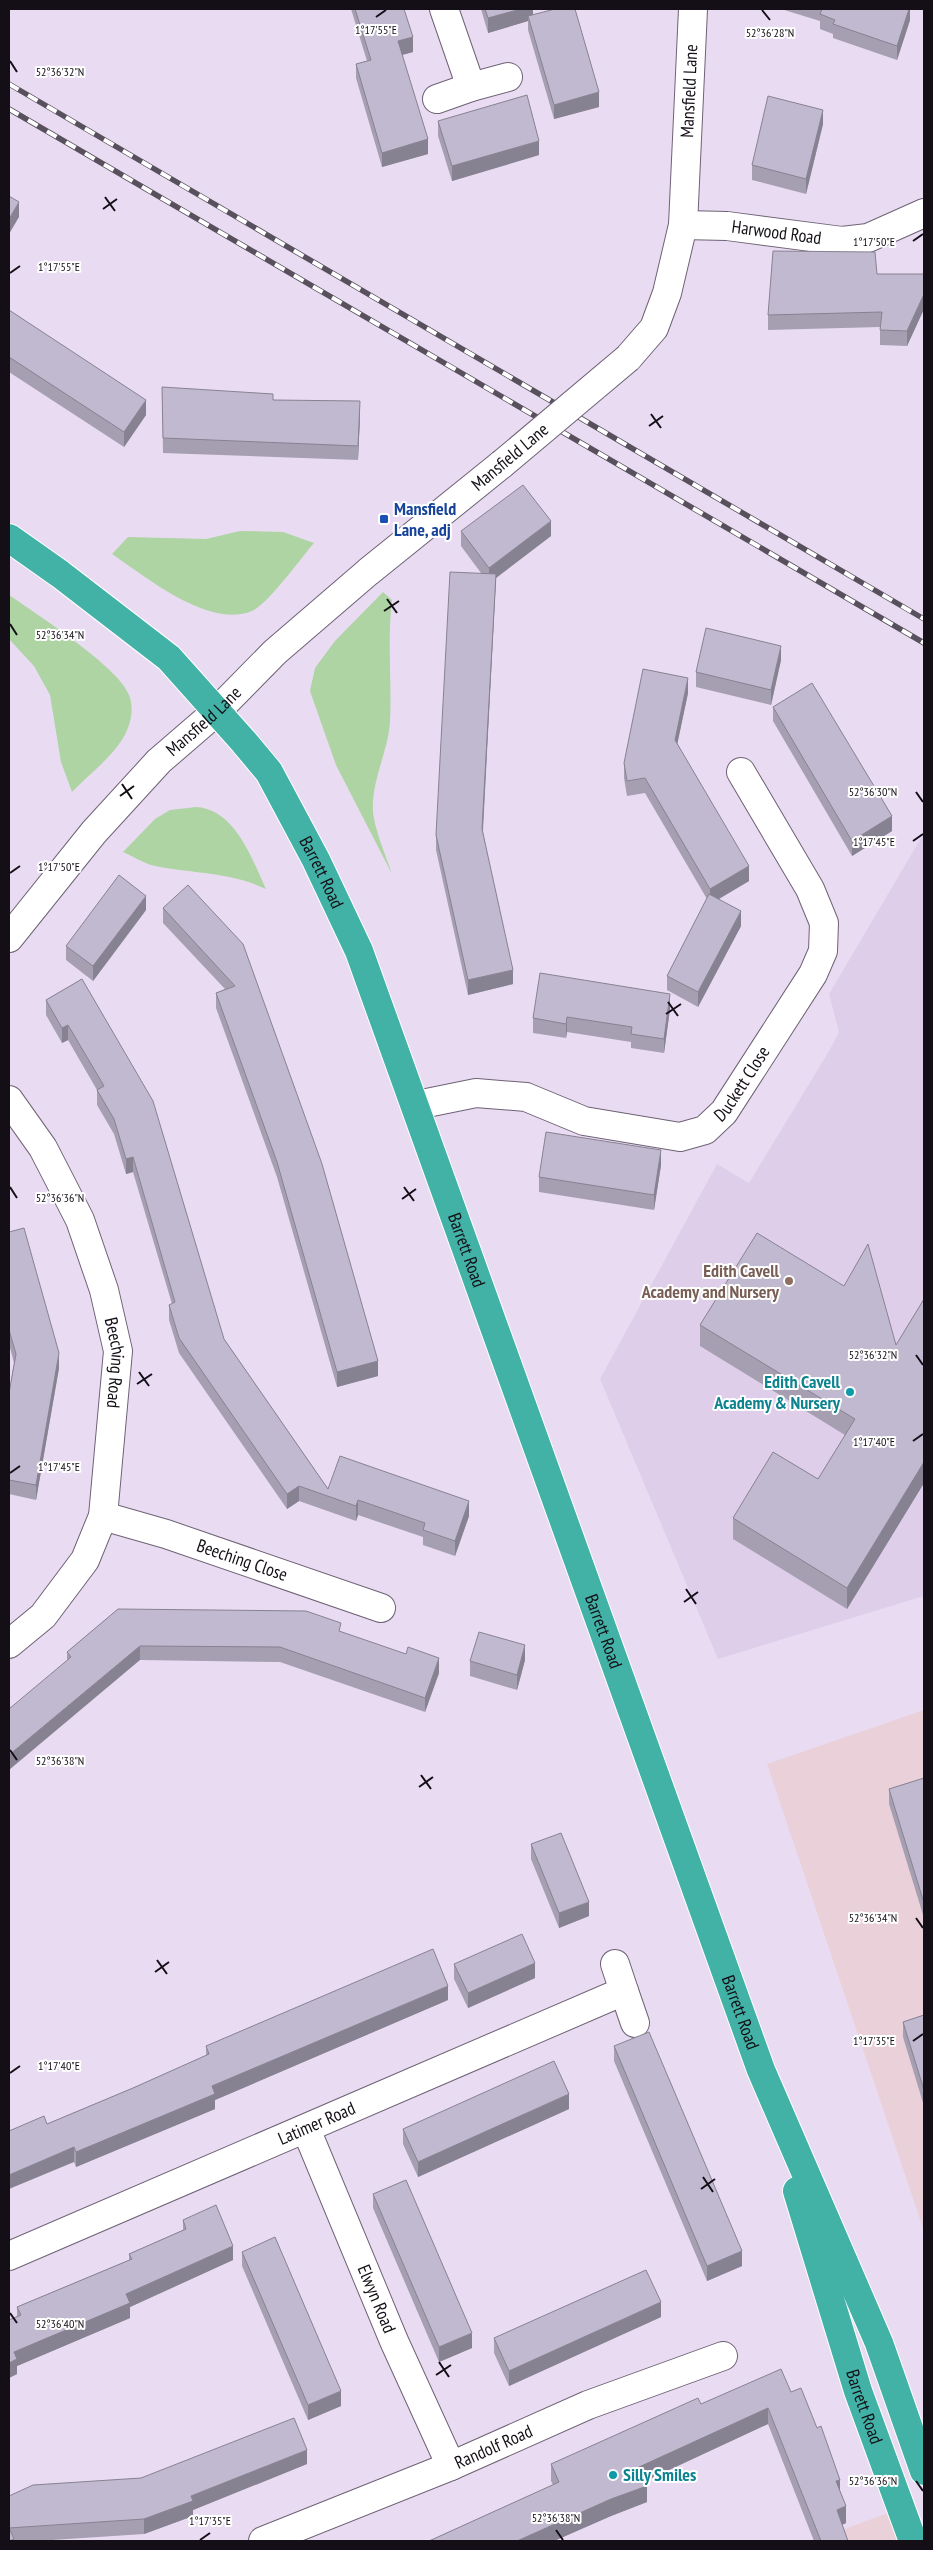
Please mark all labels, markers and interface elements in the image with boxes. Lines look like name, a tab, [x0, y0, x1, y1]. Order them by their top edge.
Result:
text: 1°17'55"E	[355, 22, 397, 37]
text: 52°36'28"N	[746, 25, 794, 40]
street label: Mansfield Lane	[675, 44, 702, 138]
text: 52°36'32"N	[36, 64, 84, 79]
street label: Harwood Road	[730, 215, 823, 249]
text: 1°17'50"E	[853, 234, 895, 249]
text: 1°17'55"E	[38, 259, 80, 274]
street label: Mansfield Lane	[466, 418, 553, 495]
place label: Mansfield Lane, adj	[394, 497, 456, 541]
marker: Mansfield Lane, adj	[378, 513, 390, 525]
text: 52°36'34"N	[36, 627, 84, 642]
street label: Mansfield Lane	[161, 681, 246, 761]
text: 52°36'30"N	[849, 784, 897, 799]
street label: Barrett Road	[294, 832, 349, 912]
text: 1°17'45"E	[853, 834, 895, 849]
text: 1°17'50"E	[38, 859, 80, 874]
street label: Duckett Close	[709, 1042, 775, 1126]
text: 52°36'36"N	[36, 1190, 84, 1205]
street label: Barrett Road	[443, 1210, 491, 1290]
place label: Edith Cavell Academy and Nursery	[641, 1259, 780, 1303]
marker: Edith Cavell Academy and Nursery	[783, 1275, 795, 1287]
street label: Beeching Road	[100, 1315, 130, 1409]
text: 52°36'32"N	[849, 1347, 897, 1362]
place label: Edith Cavell Academy & Nursery	[713, 1370, 841, 1414]
marker: Edith Cavell Academy & Nursery	[844, 1386, 856, 1398]
text: 1°17'40"E	[853, 1434, 895, 1449]
text: 1°17'45"E	[38, 1459, 80, 1474]
street label: Beeching Close	[194, 1533, 291, 1586]
street label: Barrett Road	[580, 1591, 628, 1671]
text: 52°36'38"N	[36, 1753, 84, 1768]
text: 52°36'34"N	[849, 1910, 897, 1925]
street label: Barrett Road	[717, 1972, 765, 2053]
text: 1°17'35"E	[853, 2033, 895, 2048]
text: 1°17'40"E	[38, 2058, 80, 2073]
street label: Latimer Road	[274, 2096, 359, 2150]
street label: Elwyn Road	[353, 2261, 401, 2336]
text: 52°36'40"N	[36, 2316, 84, 2331]
street label: Barrett Road	[841, 2367, 888, 2447]
street label: Randolf Road	[451, 2419, 536, 2474]
place label: Silly Smiles	[623, 2463, 696, 2486]
marker: Silly Smiles	[607, 2469, 619, 2481]
text: 52°36'36"N	[849, 2473, 897, 2488]
text: 52°36'38"N	[532, 2510, 580, 2525]
text: 1°17'35"E	[189, 2513, 231, 2528]

